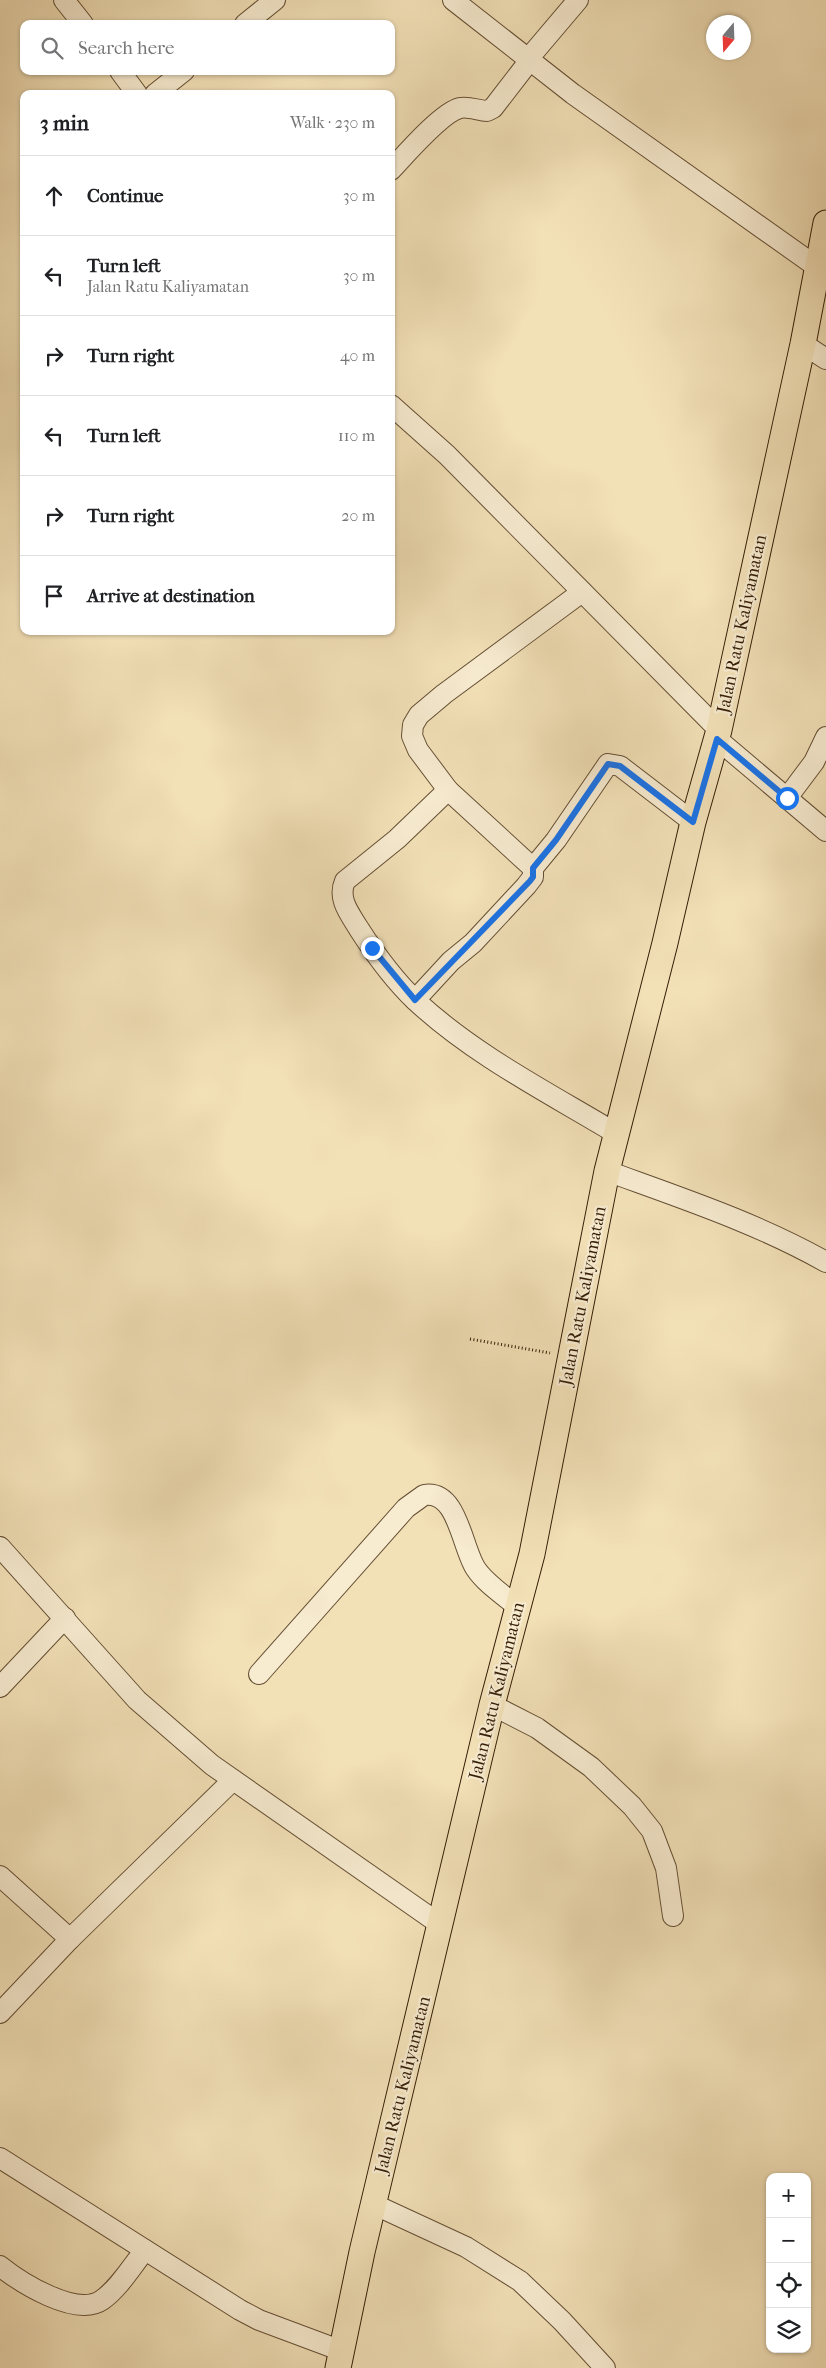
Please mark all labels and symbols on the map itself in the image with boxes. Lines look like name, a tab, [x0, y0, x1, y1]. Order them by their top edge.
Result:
north arrow	[706, 15, 751, 60]
street label: Jalan Ratu Kaliyamatan	[712, 532, 771, 717]
route start	[776, 787, 799, 810]
route end	[361, 937, 384, 960]
street label: Jalan Ratu Kaliyamatan	[555, 1204, 611, 1389]
street label: Jalan Ratu Kaliyamatan	[464, 1600, 529, 1784]
street label: Jalan Ratu Kaliyamatan	[370, 1994, 435, 2178]

